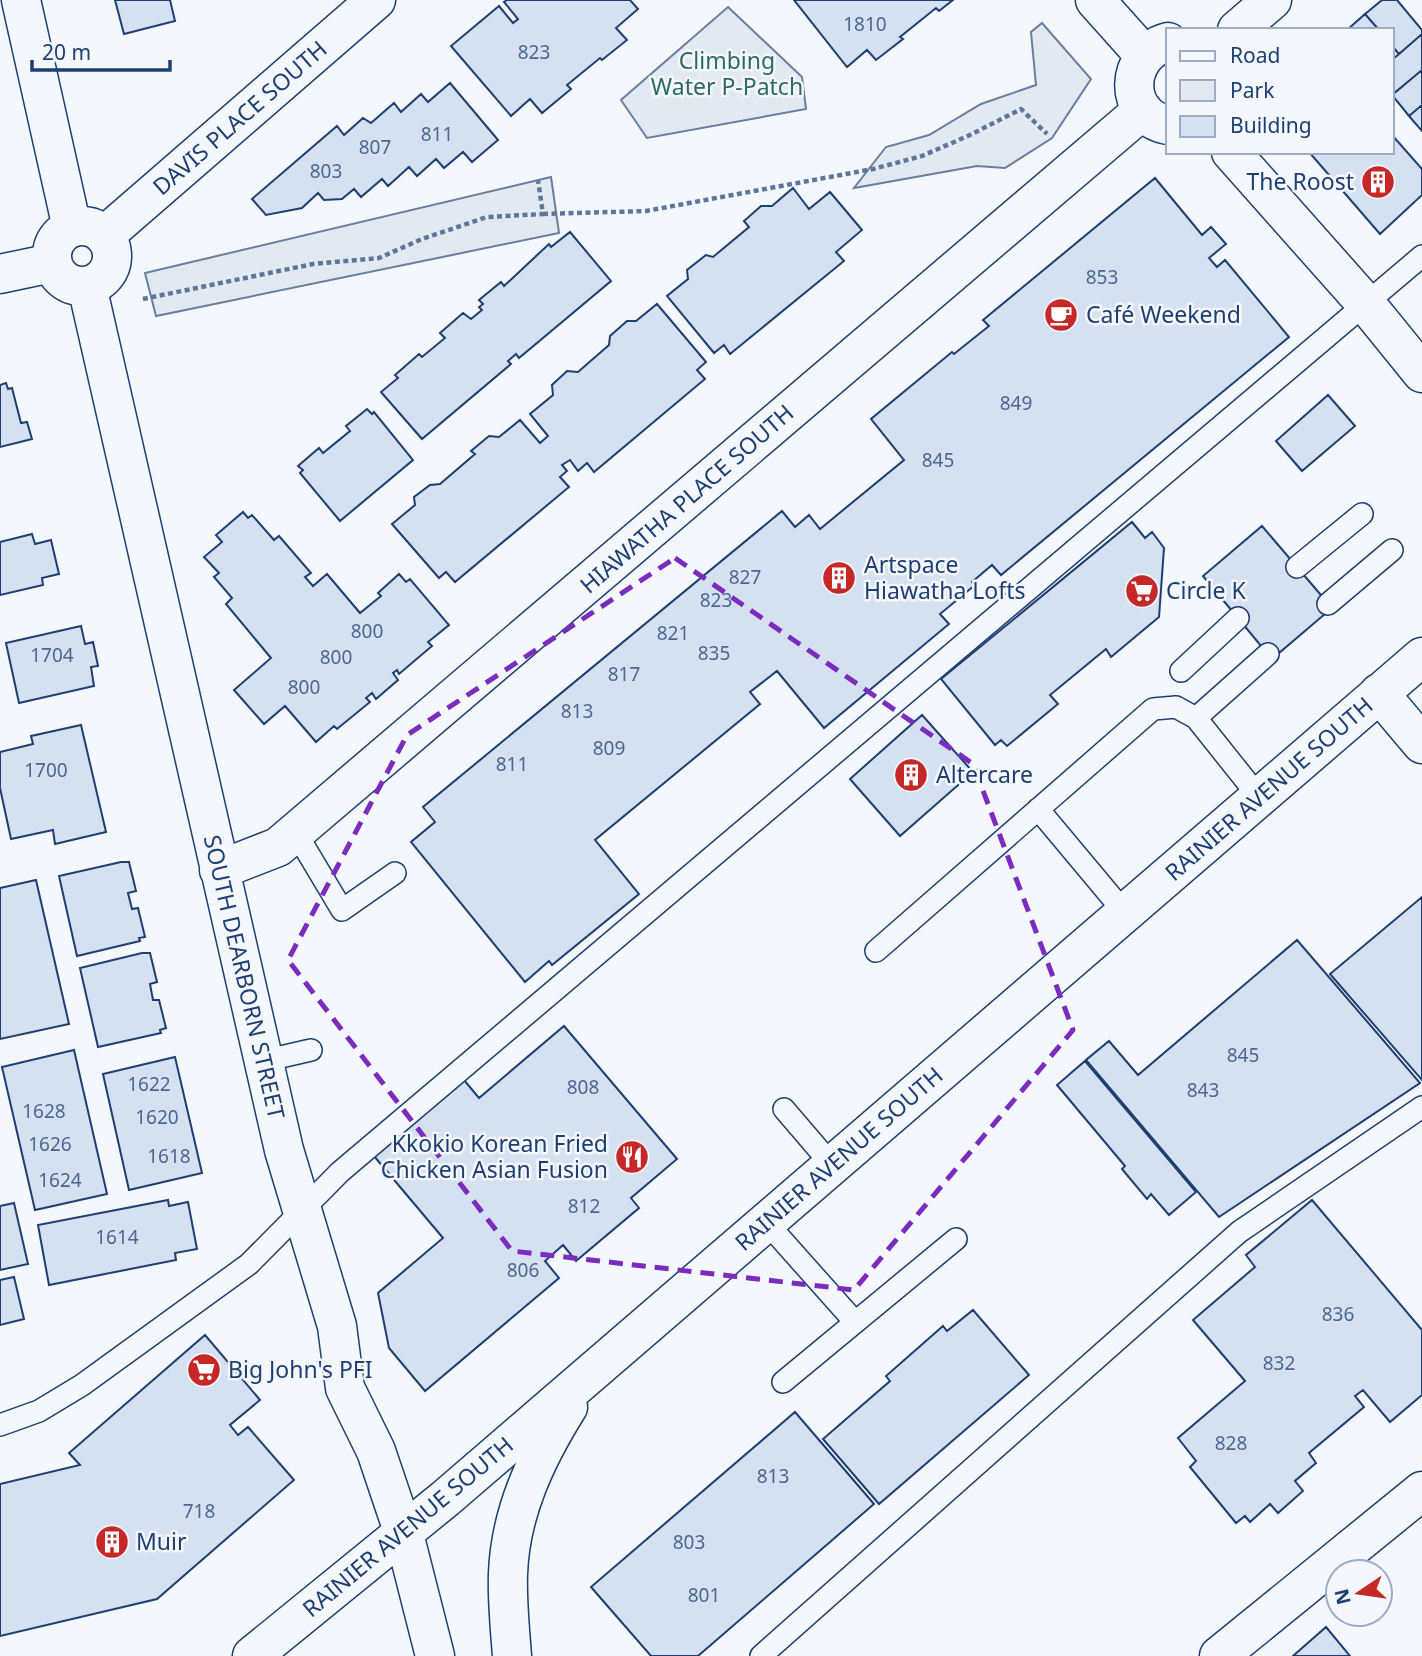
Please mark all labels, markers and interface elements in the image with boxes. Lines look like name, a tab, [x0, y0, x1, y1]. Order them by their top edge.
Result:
house number: 1810	[843, 11, 887, 37]
scale bar	[32, 28, 170, 72]
legend	[1166, 28, 1394, 154]
street label: DAVIS PLACE SOUTH	[145, 33, 333, 202]
text: 20 m	[42, 38, 91, 66]
house number: 823	[518, 39, 550, 65]
text: Road	[1230, 41, 1280, 69]
park label: Climbing Water P-Patch	[651, 44, 803, 102]
text: Park	[1230, 76, 1275, 104]
text: Building	[1230, 111, 1312, 139]
house number: 811	[421, 121, 453, 147]
house number: 807	[359, 134, 391, 160]
house number: 803	[310, 158, 342, 184]
building icon: The Roost	[1359, 163, 1397, 201]
place label: The Roost	[1247, 165, 1354, 197]
house number: 853	[1086, 264, 1118, 290]
cafe icon: Café Weekend	[1042, 296, 1080, 334]
place label: Café Weekend	[1086, 298, 1241, 330]
house number: 849	[1000, 390, 1032, 416]
street label: HIAWATHA PLACE SOUTH	[573, 396, 800, 600]
house number: 845	[922, 447, 954, 473]
place label: Artspace Hiawatha Lofts	[864, 548, 1025, 606]
building icon: Artspace Hiawatha Lofts	[820, 559, 858, 597]
house number: 827	[729, 564, 761, 590]
supermarket icon: Circle K	[1123, 572, 1161, 610]
place label: Circle K	[1166, 574, 1246, 606]
house number: 823	[700, 587, 732, 613]
house number: 800	[351, 618, 383, 644]
house number: 821	[657, 620, 689, 646]
house number: 835	[698, 640, 730, 666]
house number: 1704	[30, 642, 74, 668]
house number: 800	[320, 644, 352, 670]
house number: 817	[608, 661, 640, 687]
house number: 800	[288, 674, 320, 700]
street label: RAINIER AVENUE SOUTH	[1158, 689, 1379, 888]
house number: 813	[561, 698, 593, 724]
house number: 809	[593, 735, 625, 761]
house number: 811	[496, 751, 528, 777]
building icon: Altercare	[892, 756, 930, 794]
house number: 1700	[24, 757, 68, 783]
place label: Altercare	[936, 758, 1033, 790]
street label: SOUTH DEARBORN STREET	[197, 832, 293, 1122]
house number: 845	[1227, 1042, 1259, 1068]
street label: RAINIER AVENUE SOUTH	[728, 1059, 949, 1258]
house number: 1622	[127, 1071, 171, 1097]
house number: 808	[567, 1074, 599, 1100]
house number: 843	[1187, 1077, 1219, 1103]
house number: 1628	[22, 1098, 66, 1124]
house number: 1620	[135, 1104, 179, 1130]
place label: Kkokio Korean Fried Chicken Asian Fusion	[381, 1127, 608, 1185]
house number: 1626	[28, 1131, 72, 1157]
restaurant icon: Kkokio Korean Fried Chicken Asian Fusion	[613, 1138, 651, 1176]
house number: 1618	[147, 1143, 191, 1169]
house number: 1624	[38, 1167, 82, 1193]
house number: 812	[568, 1193, 600, 1219]
house number: 1614	[95, 1224, 139, 1250]
house number: 806	[507, 1257, 539, 1283]
house number: 836	[1322, 1301, 1354, 1327]
house number: 832	[1263, 1350, 1295, 1376]
supermarket icon: Big John's PFI	[185, 1351, 223, 1389]
place label: Big John's PFI	[228, 1353, 373, 1385]
street label: RAINIER AVENUE SOUTH	[295, 1429, 519, 1624]
house number: 828	[1215, 1430, 1247, 1456]
house number: 813	[757, 1463, 789, 1489]
house number: 718	[183, 1498, 215, 1524]
building icon: Muir	[93, 1523, 131, 1561]
place label: Muir	[136, 1525, 187, 1557]
house number: 803	[673, 1529, 705, 1555]
north arrow	[1324, 1558, 1394, 1628]
house number: 801	[688, 1582, 720, 1608]
text: N	[1328, 1586, 1357, 1607]

